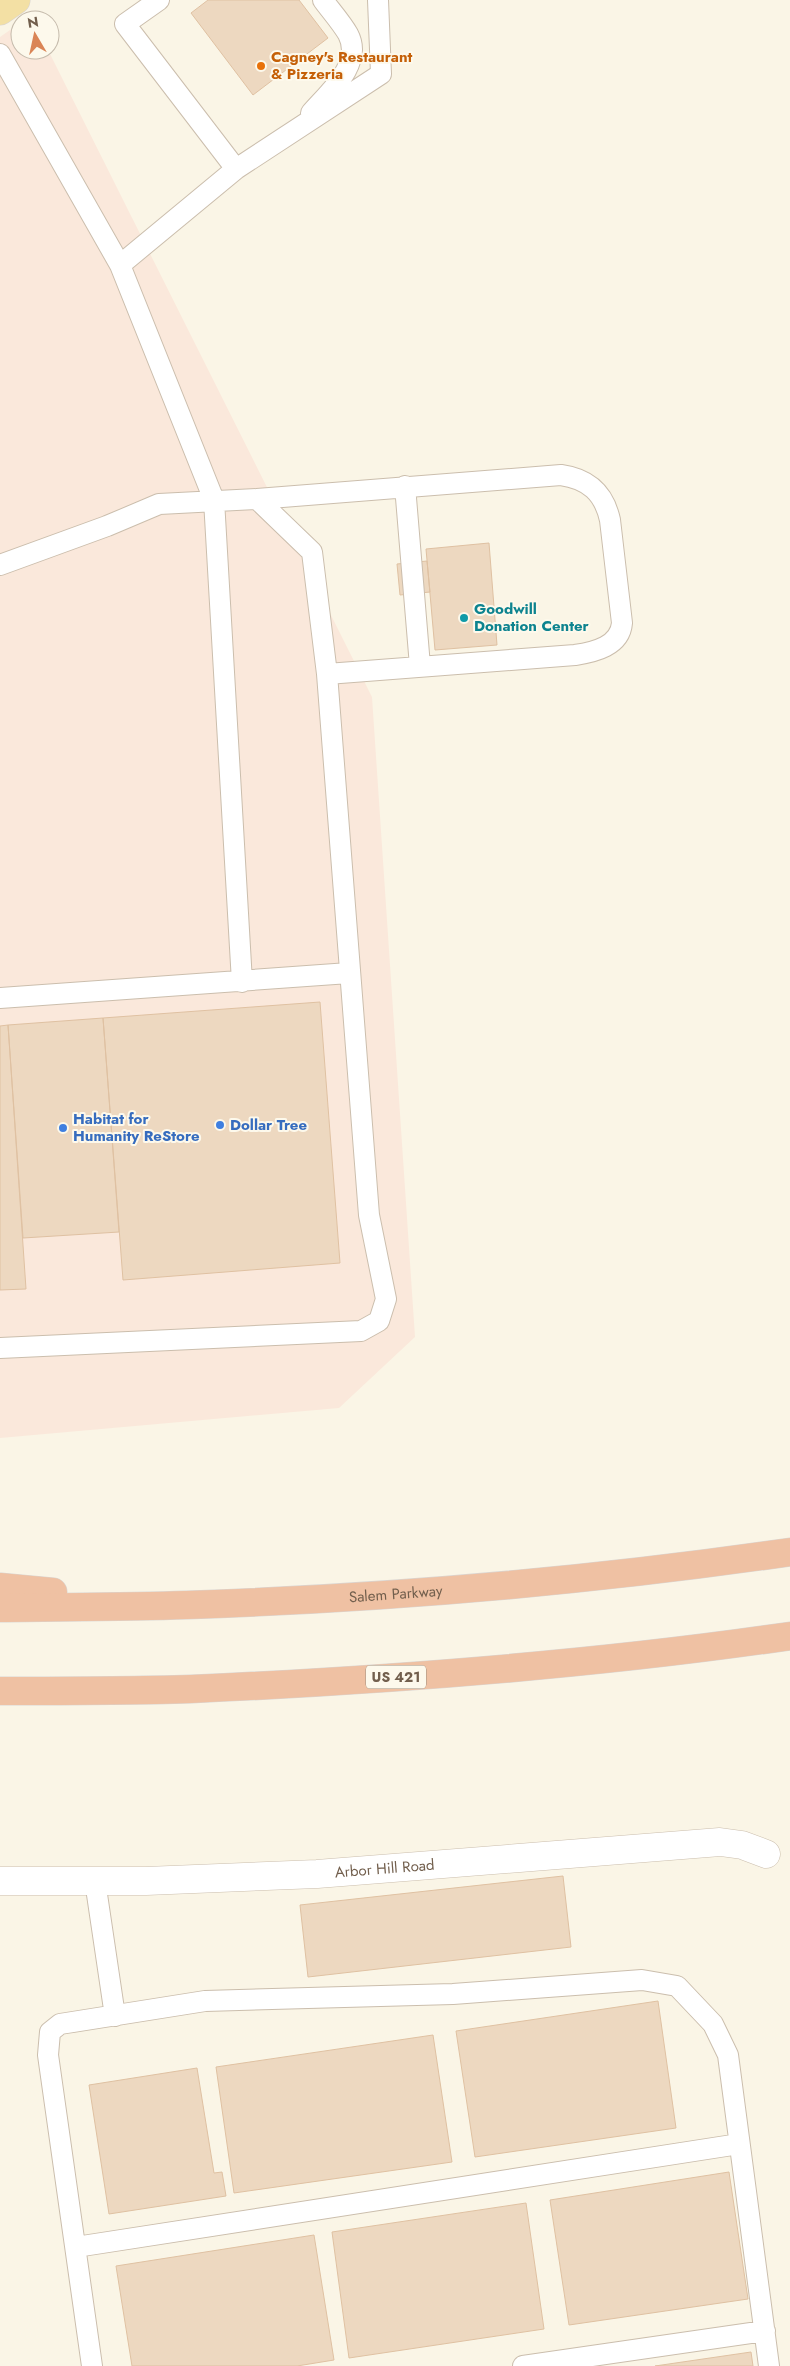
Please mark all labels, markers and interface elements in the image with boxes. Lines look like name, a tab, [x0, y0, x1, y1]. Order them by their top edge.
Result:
north arrow	[10, 10, 60, 60]
text: N	[26, 11, 40, 33]
place label: Cagney's Restaurant & Pizzeria	[271, 46, 413, 85]
marker: Cagney's Restaurant & Pizzeria	[255, 60, 267, 72]
place label: Goodwill Donation Center	[474, 598, 590, 637]
marker: Goodwill Donation Center	[458, 612, 470, 624]
place label: Habitat for Humanity ReStore	[73, 1108, 200, 1147]
place label: Dollar Tree	[230, 1114, 307, 1136]
marker: Dollar Tree	[214, 1119, 226, 1131]
marker: Habitat for Humanity ReStore	[57, 1122, 69, 1134]
street label: Salem Parkway	[348, 1580, 444, 1608]
road number: US 421	[366, 1665, 426, 1688]
street label: Arbor Hill Road	[334, 1854, 435, 1884]

